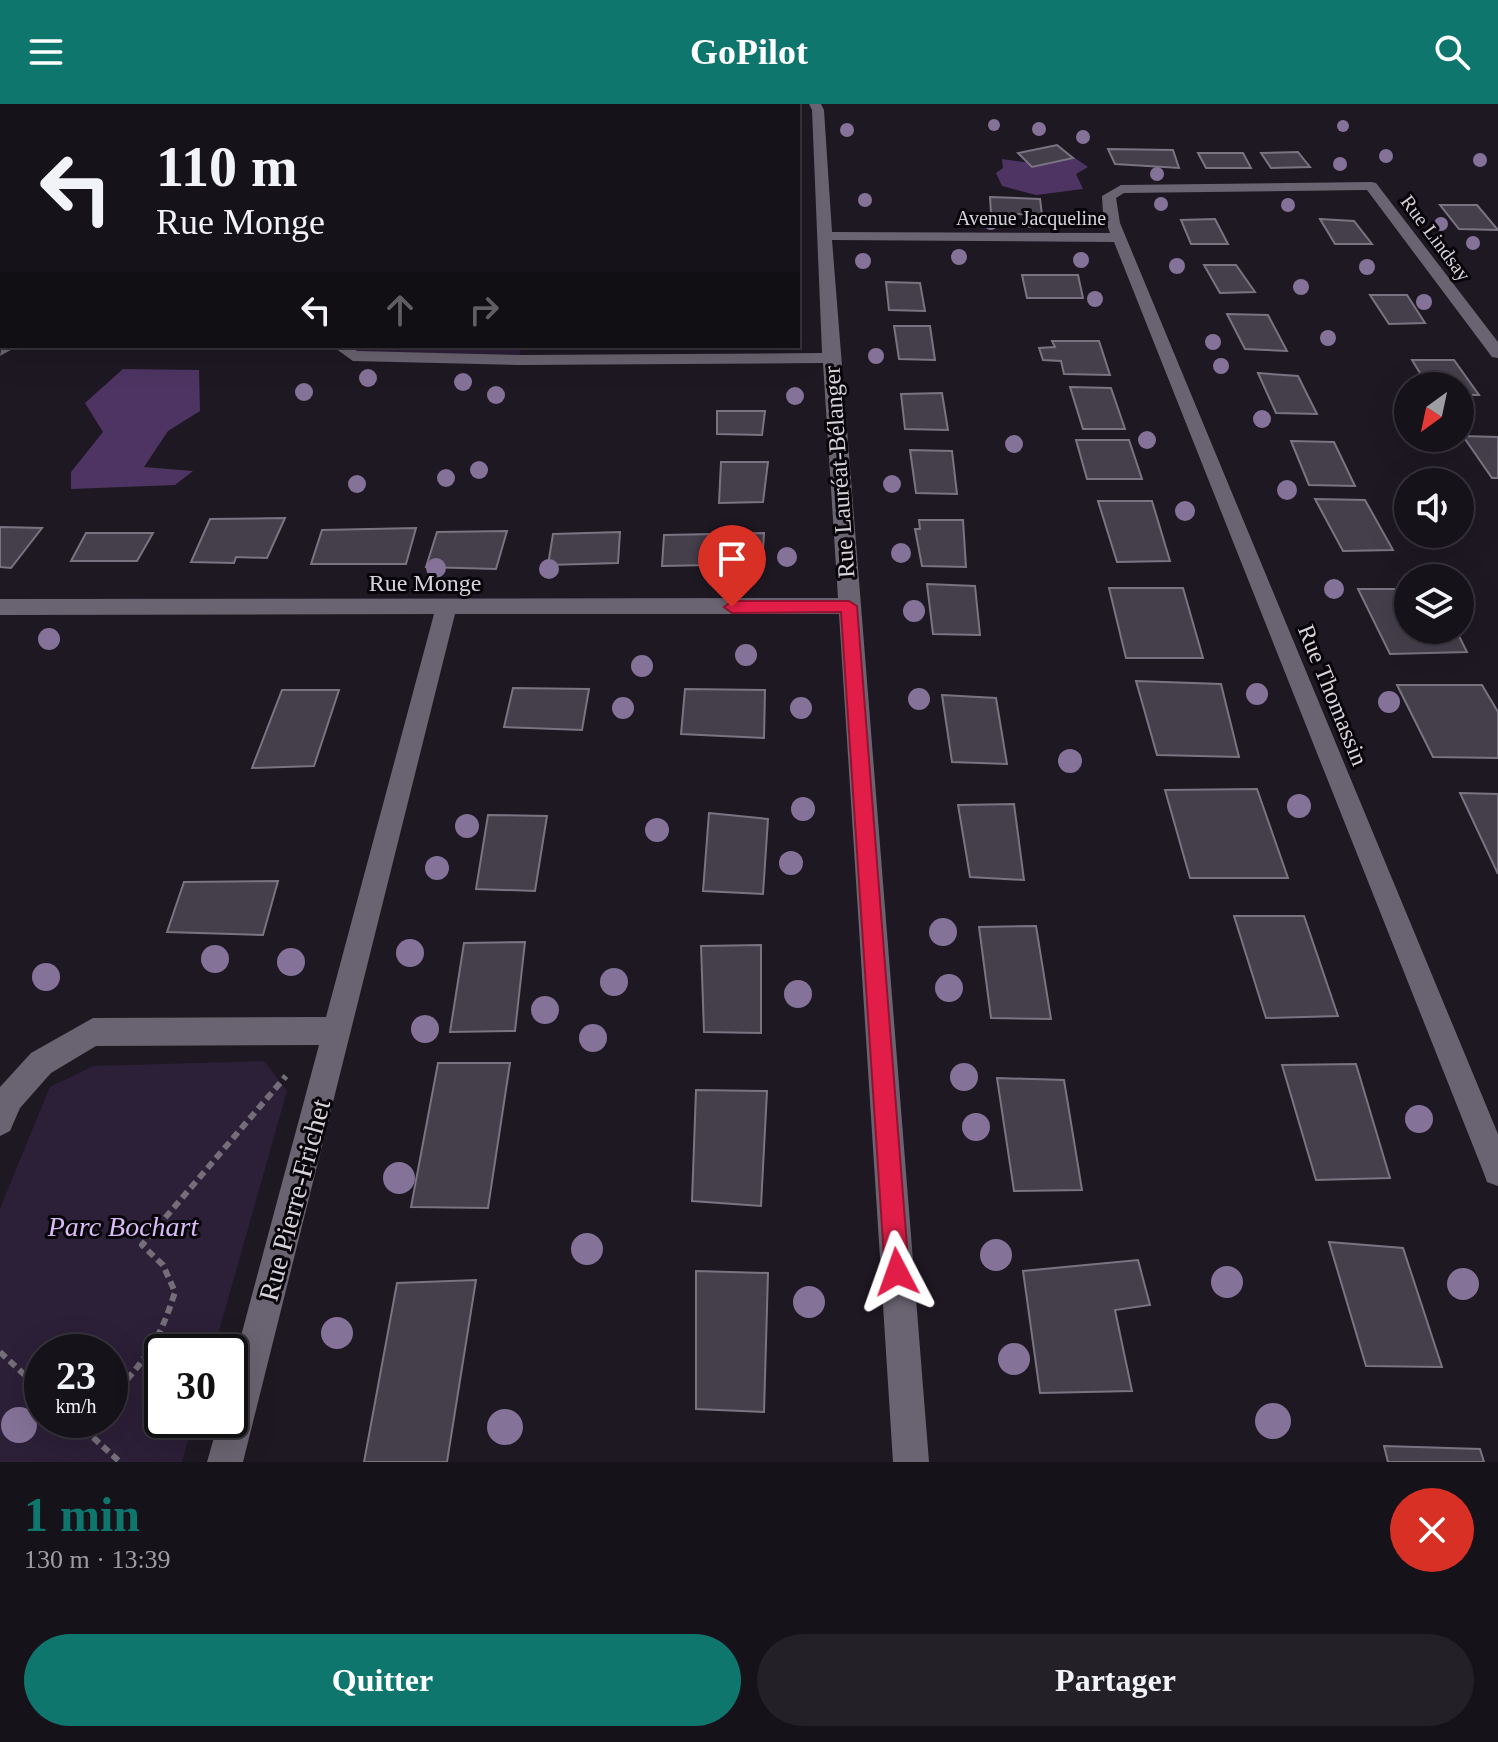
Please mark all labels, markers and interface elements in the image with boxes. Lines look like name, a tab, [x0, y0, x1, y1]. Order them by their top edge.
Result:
icon: menu	[24, 30, 68, 74]
icon: search	[1430, 30, 1474, 74]
text: GoPilot	[690, 32, 808, 72]
icon: left	[24, 136, 128, 240]
text: 110 m	[156, 136, 298, 198]
street label: Rue Lindsay	[1396, 191, 1475, 286]
text: Rue Monge	[156, 202, 325, 242]
street label: Avenue Jacqueline	[956, 207, 1106, 230]
icon: left	[294, 288, 338, 332]
icon: ahead	[378, 288, 422, 332]
icon: right	[462, 288, 506, 332]
street label: Rue Lauréat-Bélanger	[819, 365, 859, 579]
north arrow	[1394, 372, 1474, 452]
map controls	[1394, 372, 1474, 644]
button: sound	[1394, 468, 1474, 548]
pin	[698, 525, 766, 607]
icon: arrive	[710, 537, 754, 581]
button: layers	[1394, 564, 1474, 644]
street label: Rue Monge	[369, 570, 481, 596]
street label: Rue Thomassin	[1293, 621, 1373, 769]
street label: Rue Pierre-Frichet	[253, 1096, 336, 1304]
park label: Parc Bochart	[47, 1211, 200, 1242]
position arrow	[855, 1230, 939, 1314]
speed limit sign: 30	[144, 1334, 248, 1438]
text: 23	[56, 1353, 96, 1398]
text: km/h	[55, 1395, 97, 1417]
text: 1 min	[24, 1488, 140, 1541]
button: close	[1390, 1488, 1474, 1572]
text: 130 m · 13:39	[24, 1545, 171, 1574]
button: Quitter	[24, 1634, 741, 1726]
button: Partager	[757, 1634, 1474, 1726]

